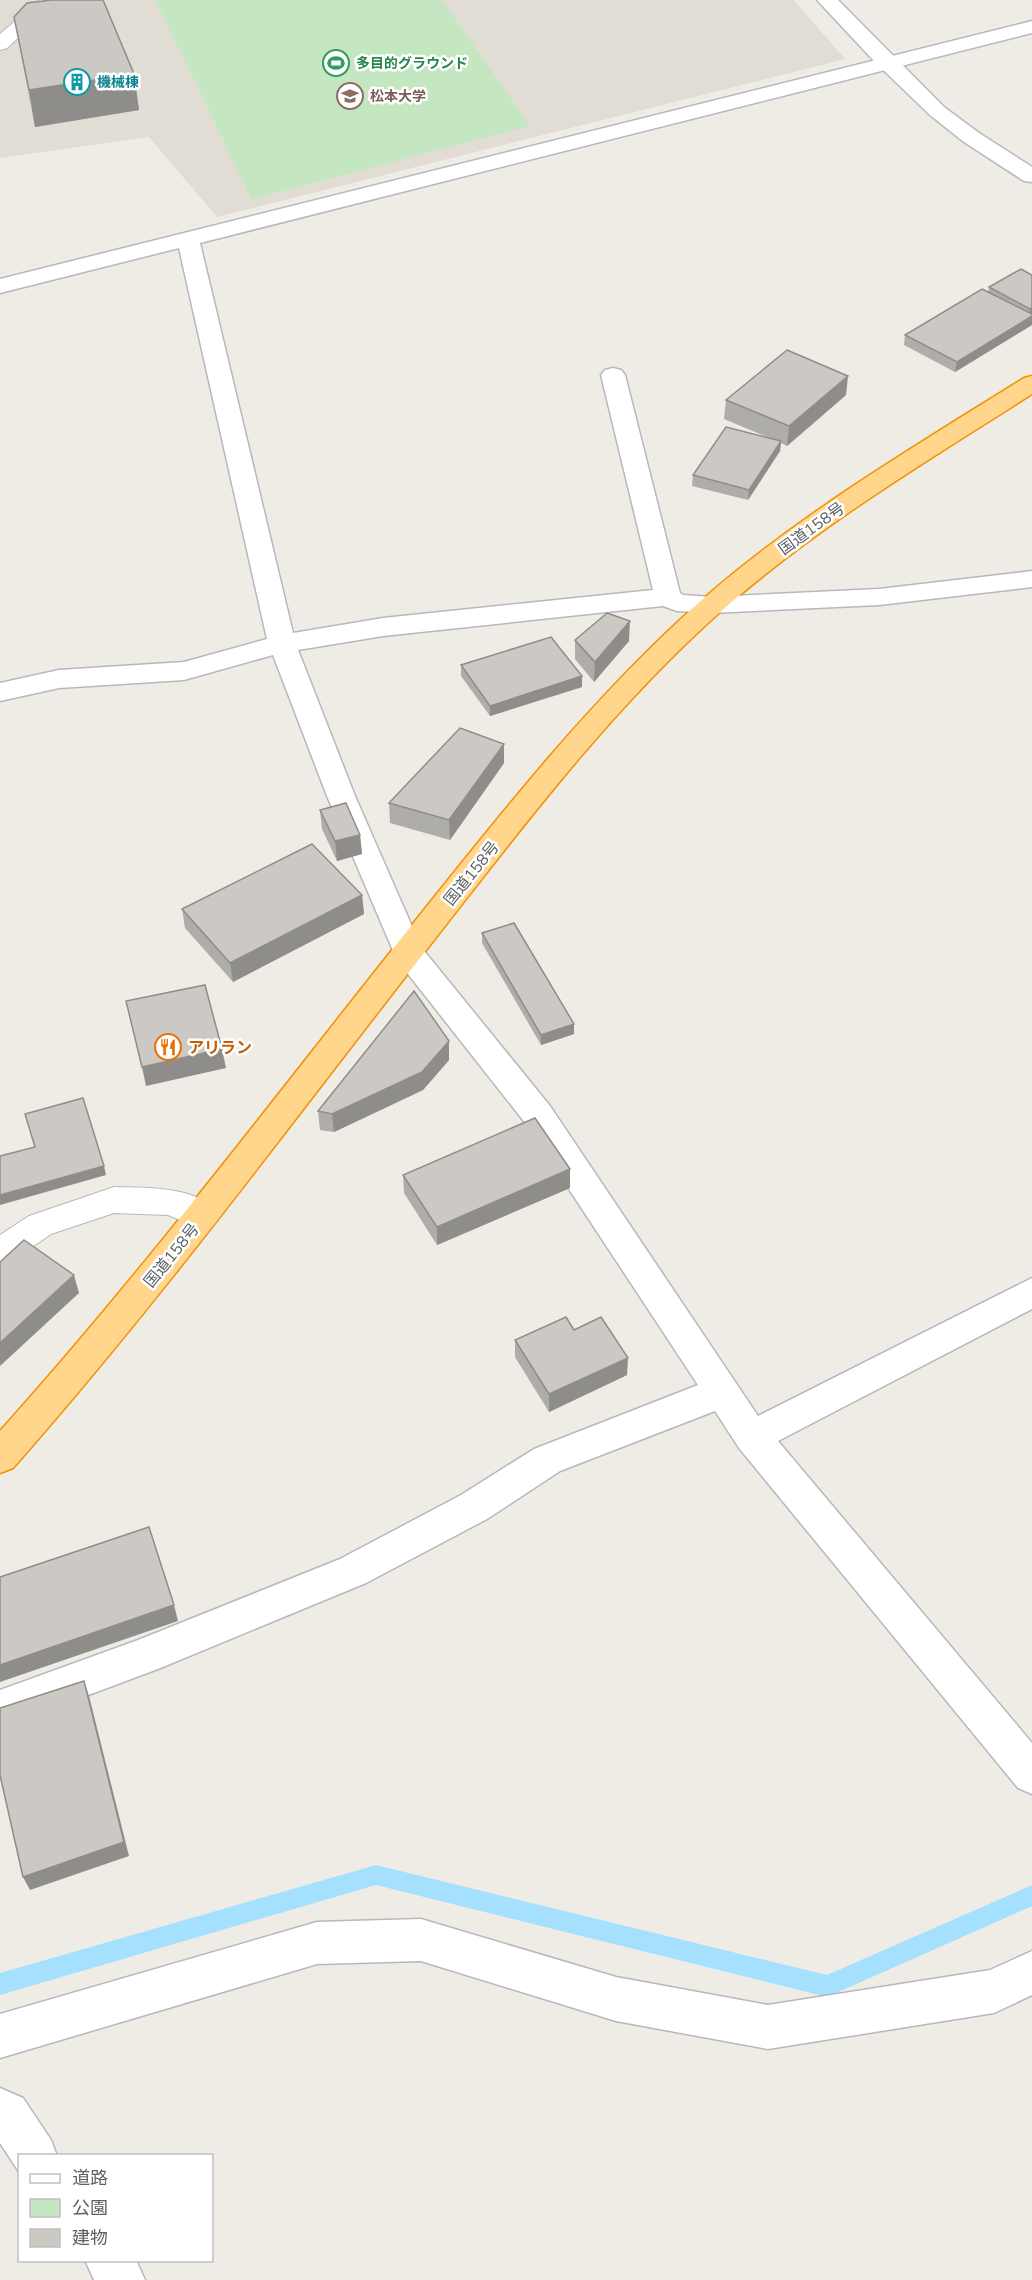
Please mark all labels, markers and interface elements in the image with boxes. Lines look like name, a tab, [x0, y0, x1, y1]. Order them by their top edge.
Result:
sports icon: 多目的グラウンド	[321, 48, 351, 78]
place label: 多目的グラウンド	[356, 54, 468, 73]
building icon: 機械棟	[62, 67, 92, 97]
place label: 機械棟	[97, 73, 139, 92]
school or university icon: 松本大学	[335, 81, 365, 111]
place label: 松本大学	[370, 87, 426, 106]
street label: 国道158号	[774, 497, 849, 560]
street label: 国道158号	[439, 837, 504, 910]
restaurant icon: アリラン	[153, 1032, 183, 1062]
place label: アリラン	[188, 1037, 252, 1059]
street label: 国道158号	[139, 1219, 204, 1292]
legend	[18, 2154, 213, 2262]
text: 道路	[72, 2166, 108, 2190]
text: 公園	[72, 2196, 108, 2220]
text: 建物	[72, 2226, 108, 2250]

